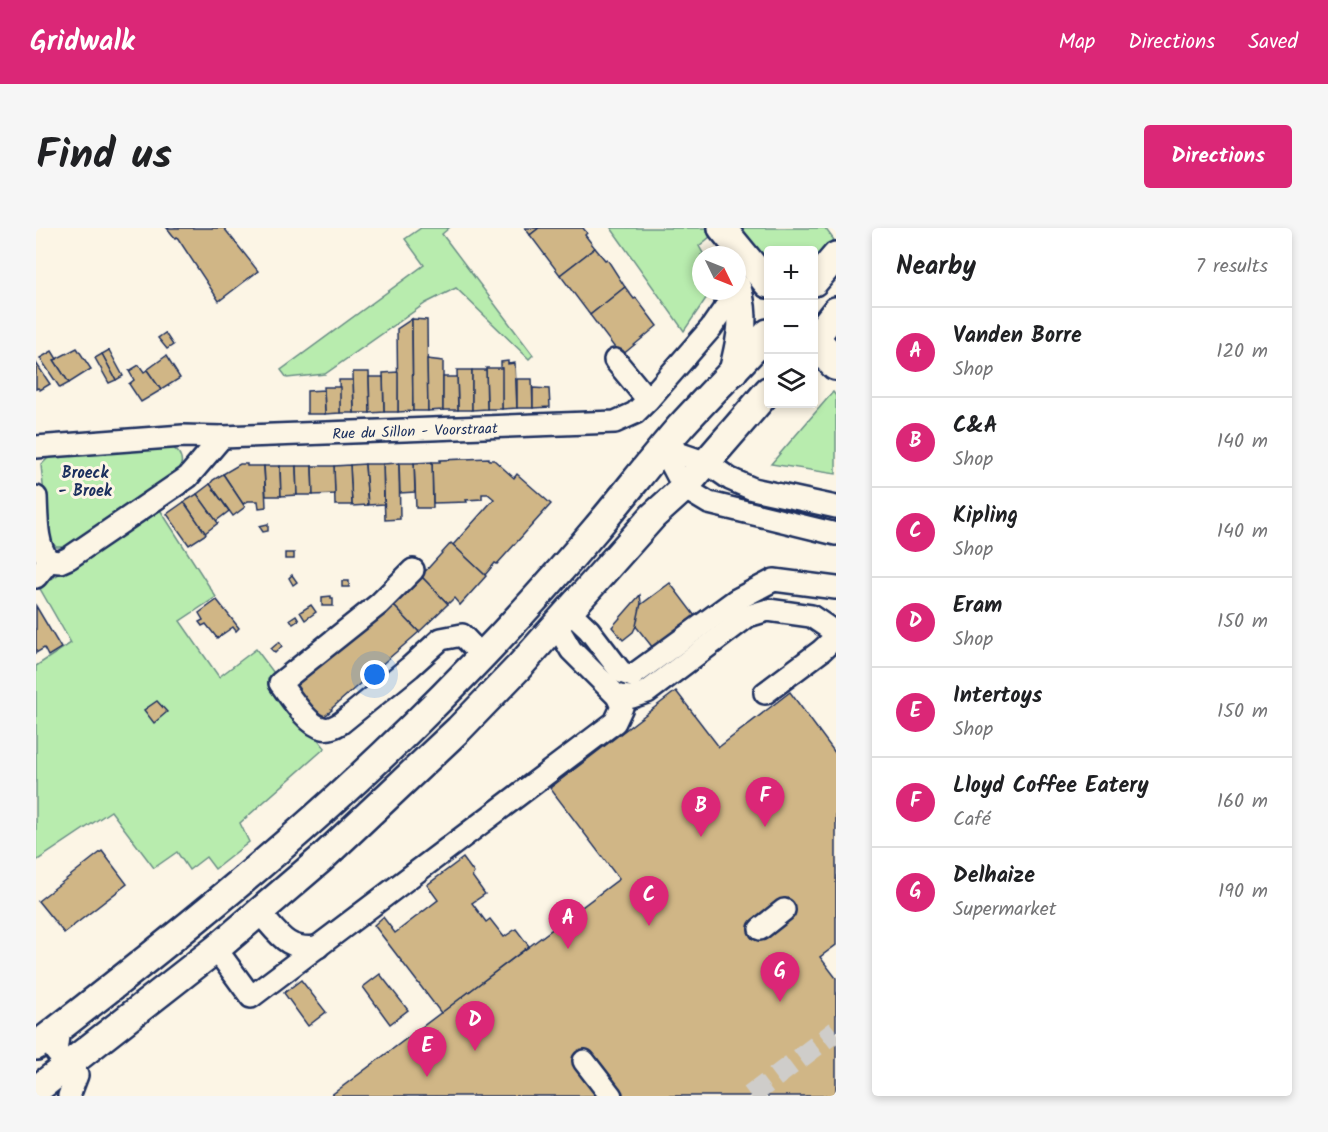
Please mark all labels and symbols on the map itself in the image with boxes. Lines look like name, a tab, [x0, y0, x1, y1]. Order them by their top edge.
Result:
north arrow	[692, 246, 746, 300]
street label: Rue du Sillon - Voorstraat	[332, 417, 498, 447]
district label: Broeck - Broek	[58, 461, 113, 504]
your location	[360, 660, 389, 689]
pin: F	[746, 778, 784, 827]
pin: B	[682, 788, 720, 837]
pin: C	[630, 876, 668, 926]
pin: A	[548, 900, 588, 949]
pin: G	[760, 952, 800, 1002]
pin: D	[456, 1002, 494, 1051]
pin: E	[408, 1028, 446, 1077]

